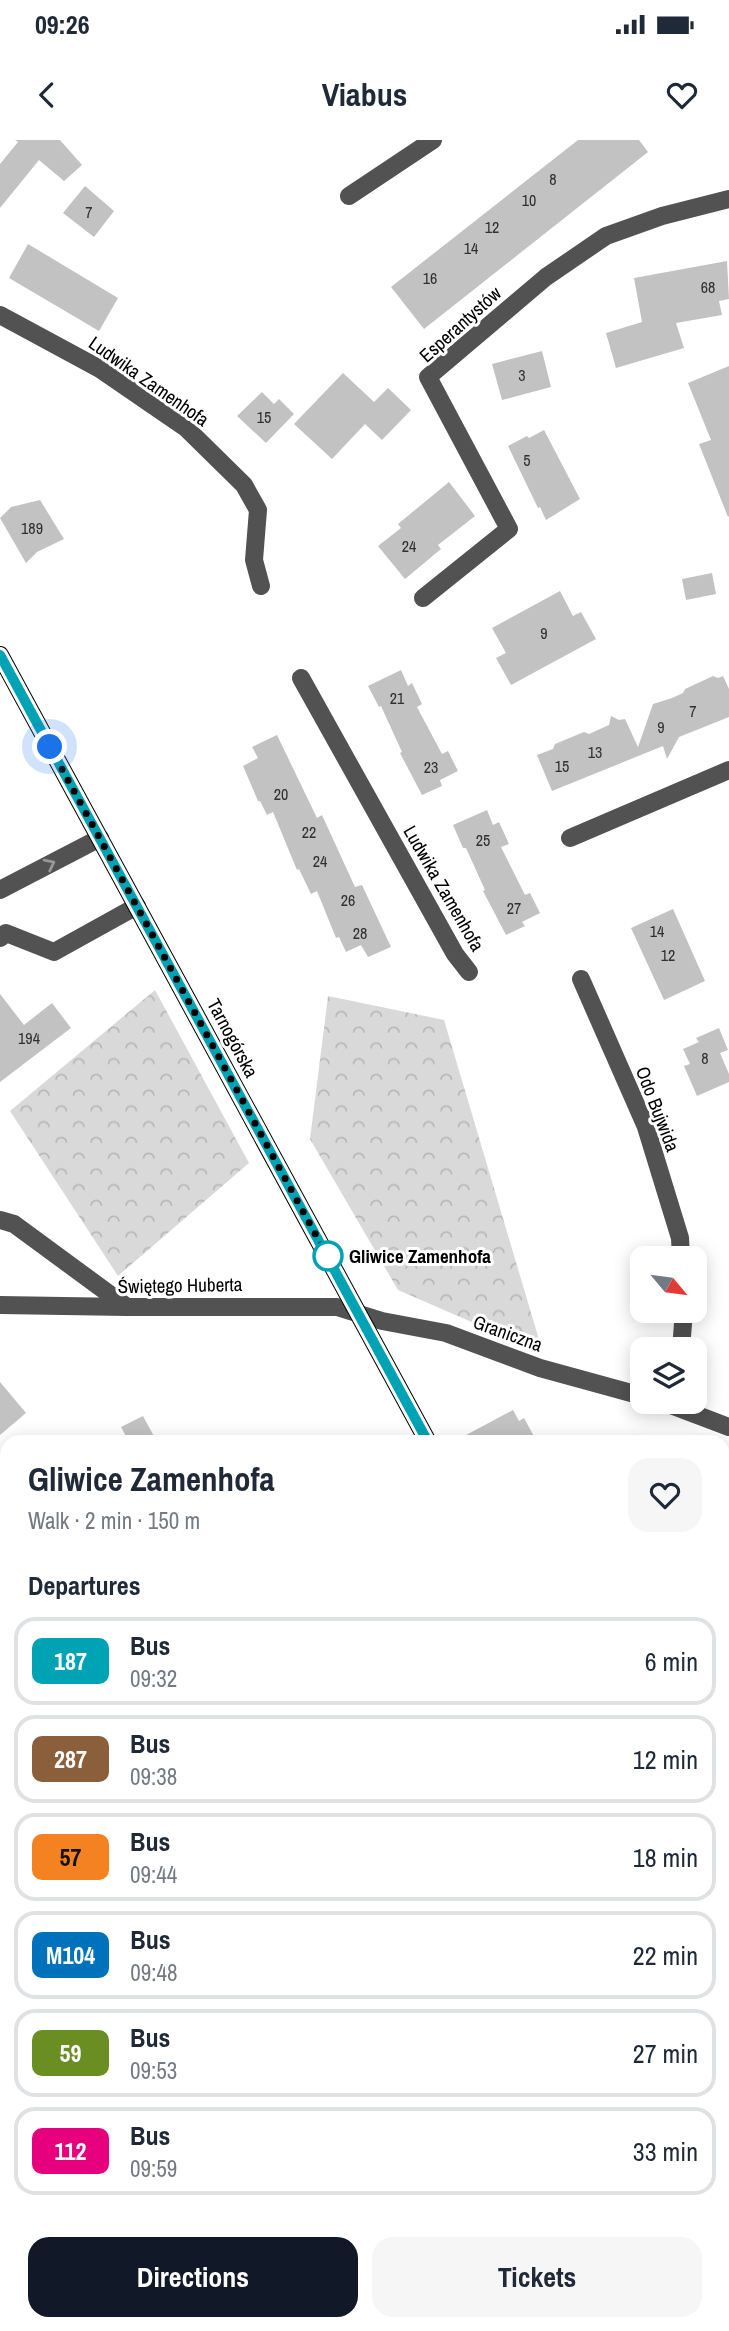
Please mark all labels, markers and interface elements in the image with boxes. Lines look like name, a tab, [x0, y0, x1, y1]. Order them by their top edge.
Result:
text: 09:26	[35, 7, 90, 42]
text: Viabus	[322, 73, 407, 116]
icon: back	[28, 76, 66, 114]
icon: heart	[663, 76, 701, 114]
house number: 8	[549, 168, 557, 190]
house number: 10	[522, 189, 536, 211]
house number: 7	[85, 201, 93, 223]
house number: 12	[485, 216, 499, 238]
house number: 14	[464, 237, 478, 259]
house number: 16	[423, 267, 437, 289]
house number: 68	[701, 276, 715, 298]
street label: Esperantystów	[413, 280, 507, 368]
street label: Ludwika Zamenhofa	[84, 330, 215, 432]
house number: 3	[518, 364, 526, 386]
house number: 15	[257, 406, 271, 428]
house number: 5	[523, 449, 531, 471]
house number: 189	[21, 517, 43, 539]
house number: 24	[402, 535, 416, 557]
house number: 9	[540, 622, 548, 644]
house number: 21	[390, 687, 405, 709]
house number: 7	[689, 700, 697, 722]
house number: 9	[657, 716, 665, 738]
your location	[32, 729, 67, 764]
house number: 13	[588, 741, 602, 763]
house number: 15	[555, 755, 569, 777]
house number: 23	[424, 756, 438, 778]
house number: 20	[274, 783, 288, 805]
street label: Ludwika Zamenhofa	[397, 820, 491, 956]
house number: 22	[302, 821, 316, 843]
house number: 25	[476, 829, 490, 851]
house number: 24	[313, 850, 327, 872]
one-way arrow	[43, 859, 55, 873]
house number: 26	[341, 889, 355, 911]
house number: 27	[507, 897, 521, 919]
house number: 14	[650, 920, 664, 942]
house number: 28	[353, 922, 367, 944]
house number: 12	[661, 944, 675, 966]
street label: Tarnogórska	[201, 994, 265, 1082]
house number: 194	[18, 1027, 40, 1049]
house number: 8	[701, 1047, 709, 1069]
street label: Odo Bujwida	[630, 1063, 686, 1156]
marker: Gliwice Zamenhofa	[313, 1241, 343, 1271]
place label: Gliwice Zamenhofa	[349, 1243, 491, 1269]
north arrow	[630, 1246, 707, 1323]
map controls	[630, 1246, 707, 1414]
street label: Świętego Huberta	[117, 1271, 243, 1299]
street label: Graniczna	[470, 1308, 547, 1358]
button: layers	[630, 1337, 707, 1414]
text: Gliwice Zamenhofa	[28, 1457, 275, 1501]
button: heart	[628, 1458, 702, 1532]
text: Walk · 2 min · 150 m	[28, 1505, 200, 1536]
text: Departures	[28, 1568, 141, 1603]
text: Bus	[130, 1628, 170, 1663]
text: 6 min	[645, 1644, 698, 1679]
text: 187	[54, 1645, 87, 1677]
text: 09:32	[130, 1663, 177, 1694]
text: Bus	[130, 1726, 170, 1761]
text: 12 min	[633, 1742, 698, 1777]
text: 287	[54, 1743, 87, 1775]
text: 09:38	[130, 1761, 177, 1792]
text: Bus	[130, 1824, 170, 1859]
text: 18 min	[633, 1840, 698, 1875]
text: 57	[60, 1841, 81, 1873]
text: 09:44	[130, 1859, 177, 1890]
text: Bus	[130, 1922, 171, 1957]
text: 22 min	[633, 1938, 698, 1973]
text: M104	[46, 1939, 95, 1971]
text: 09:48	[130, 1957, 177, 1988]
text: Bus	[130, 2020, 170, 2055]
text: 27 min	[633, 2036, 698, 2071]
text: 59	[60, 2037, 81, 2069]
text: 09:53	[130, 2055, 177, 2086]
text: Bus	[130, 2118, 170, 2153]
text: 33 min	[633, 2134, 698, 2169]
text: 112	[55, 2135, 86, 2167]
text: 09:59	[130, 2153, 177, 2184]
button: Directions	[28, 2237, 358, 2317]
button: Tickets	[372, 2237, 702, 2317]

